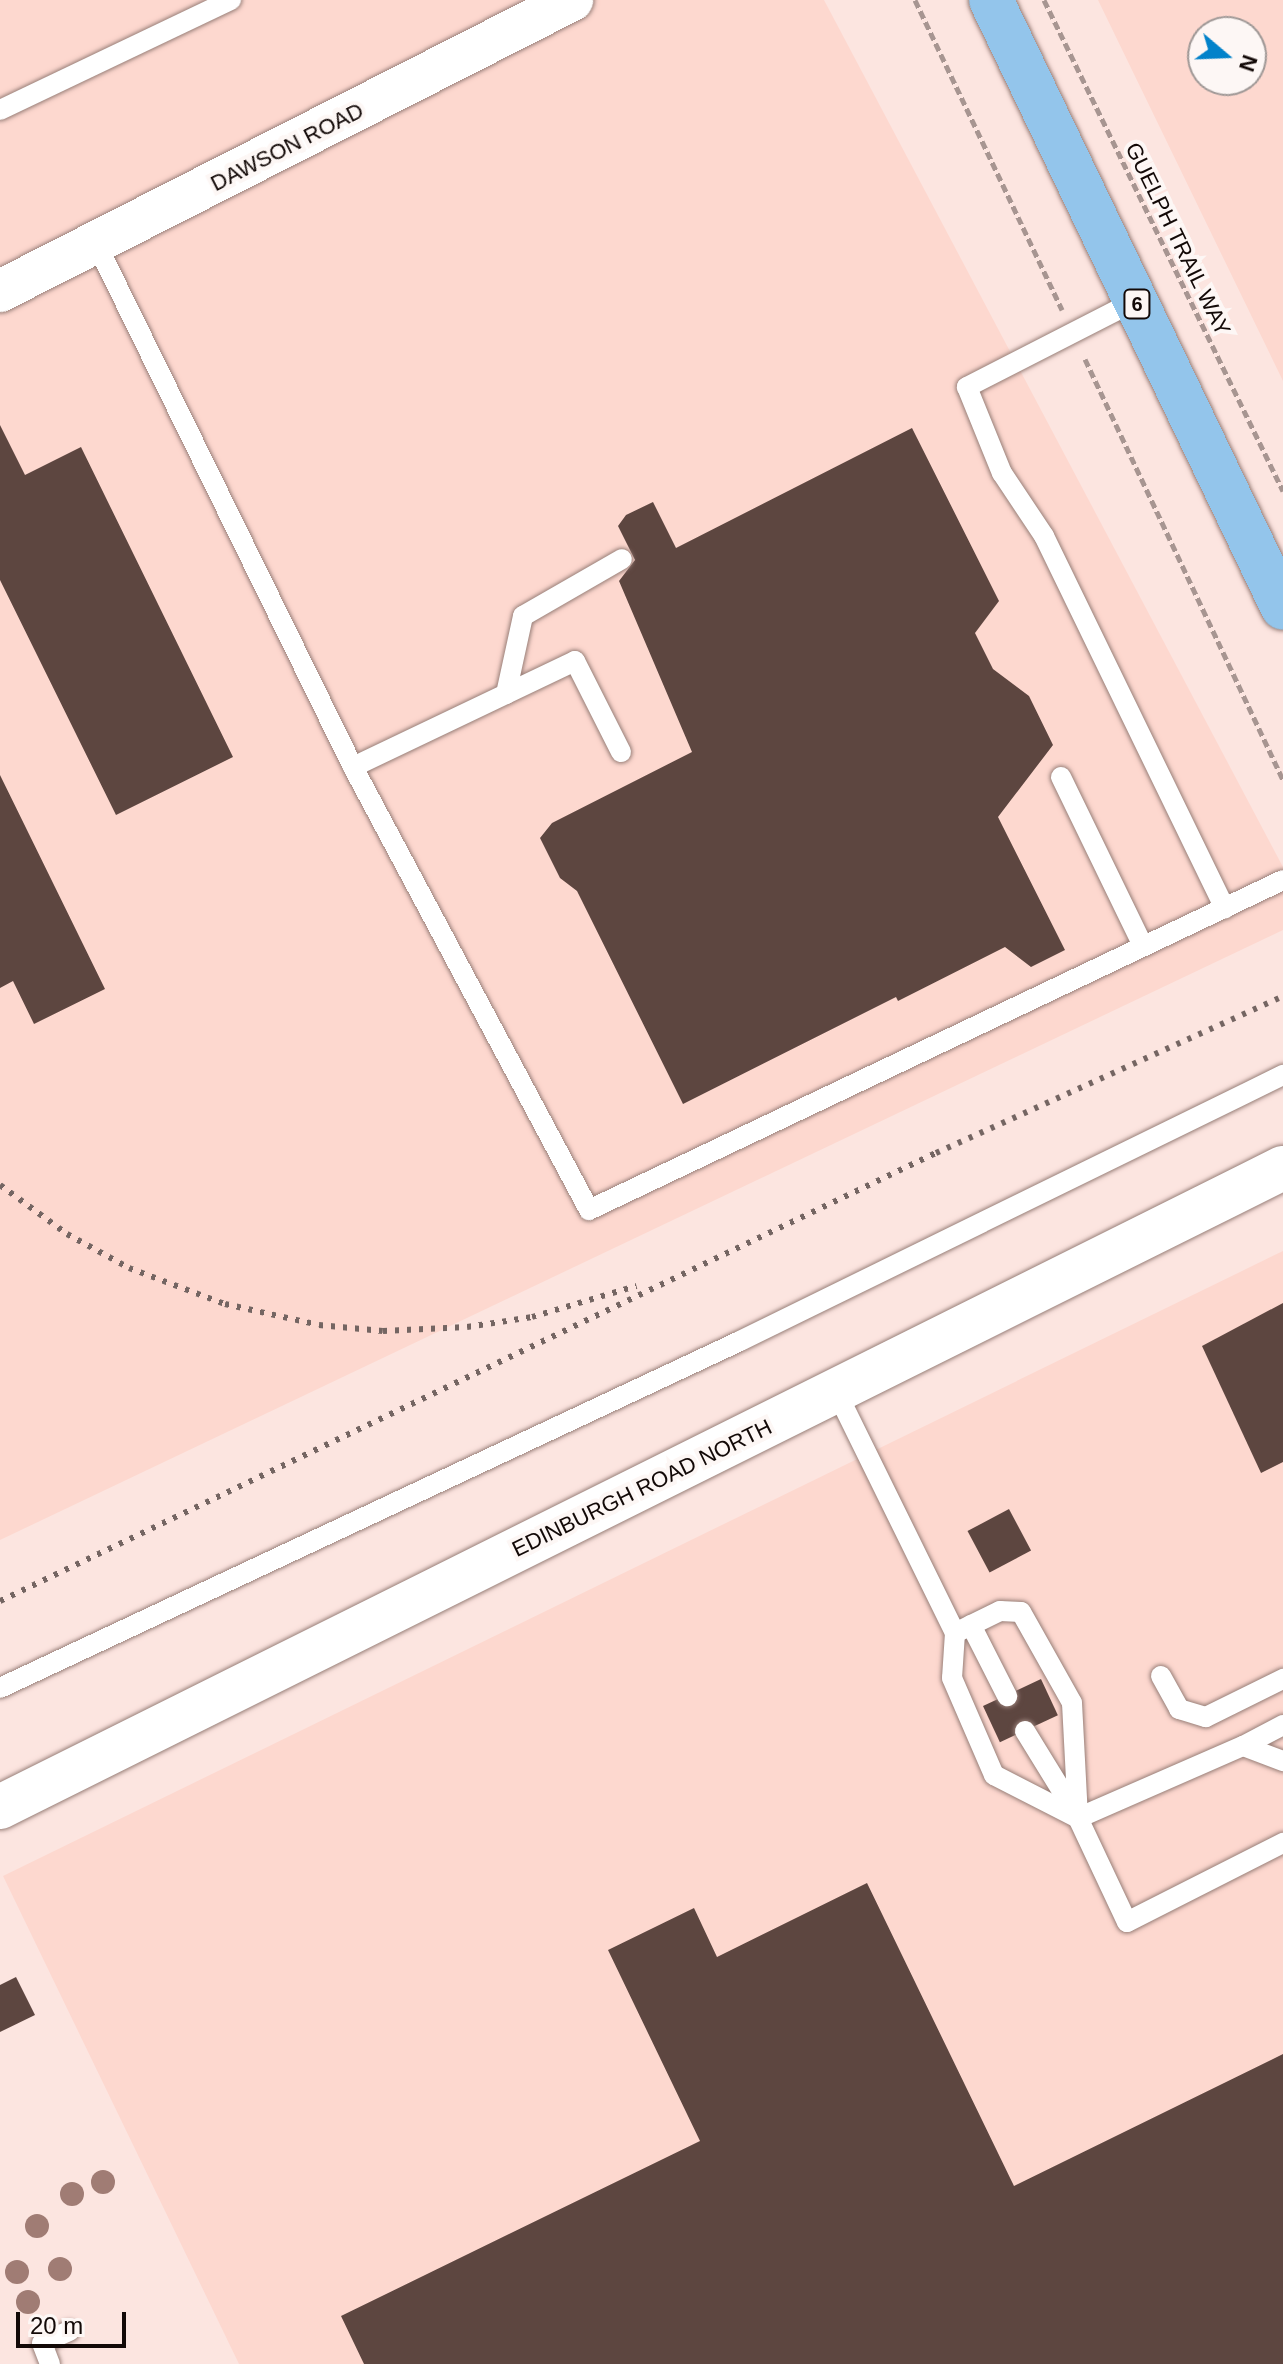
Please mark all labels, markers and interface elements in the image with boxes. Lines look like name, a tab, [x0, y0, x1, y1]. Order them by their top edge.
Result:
north arrow	[1187, 16, 1267, 96]
text: N	[1234, 52, 1263, 75]
street label: DAWSON ROAD	[206, 97, 368, 197]
street label: GUELPH TRAIL WAY	[1120, 138, 1236, 340]
road number: 6	[1123, 288, 1151, 320]
street label: EDINBURGH ROAD NORTH	[508, 1414, 776, 1562]
scale bar	[20, 2296, 130, 2346]
text: 20 m	[30, 2312, 83, 2339]

